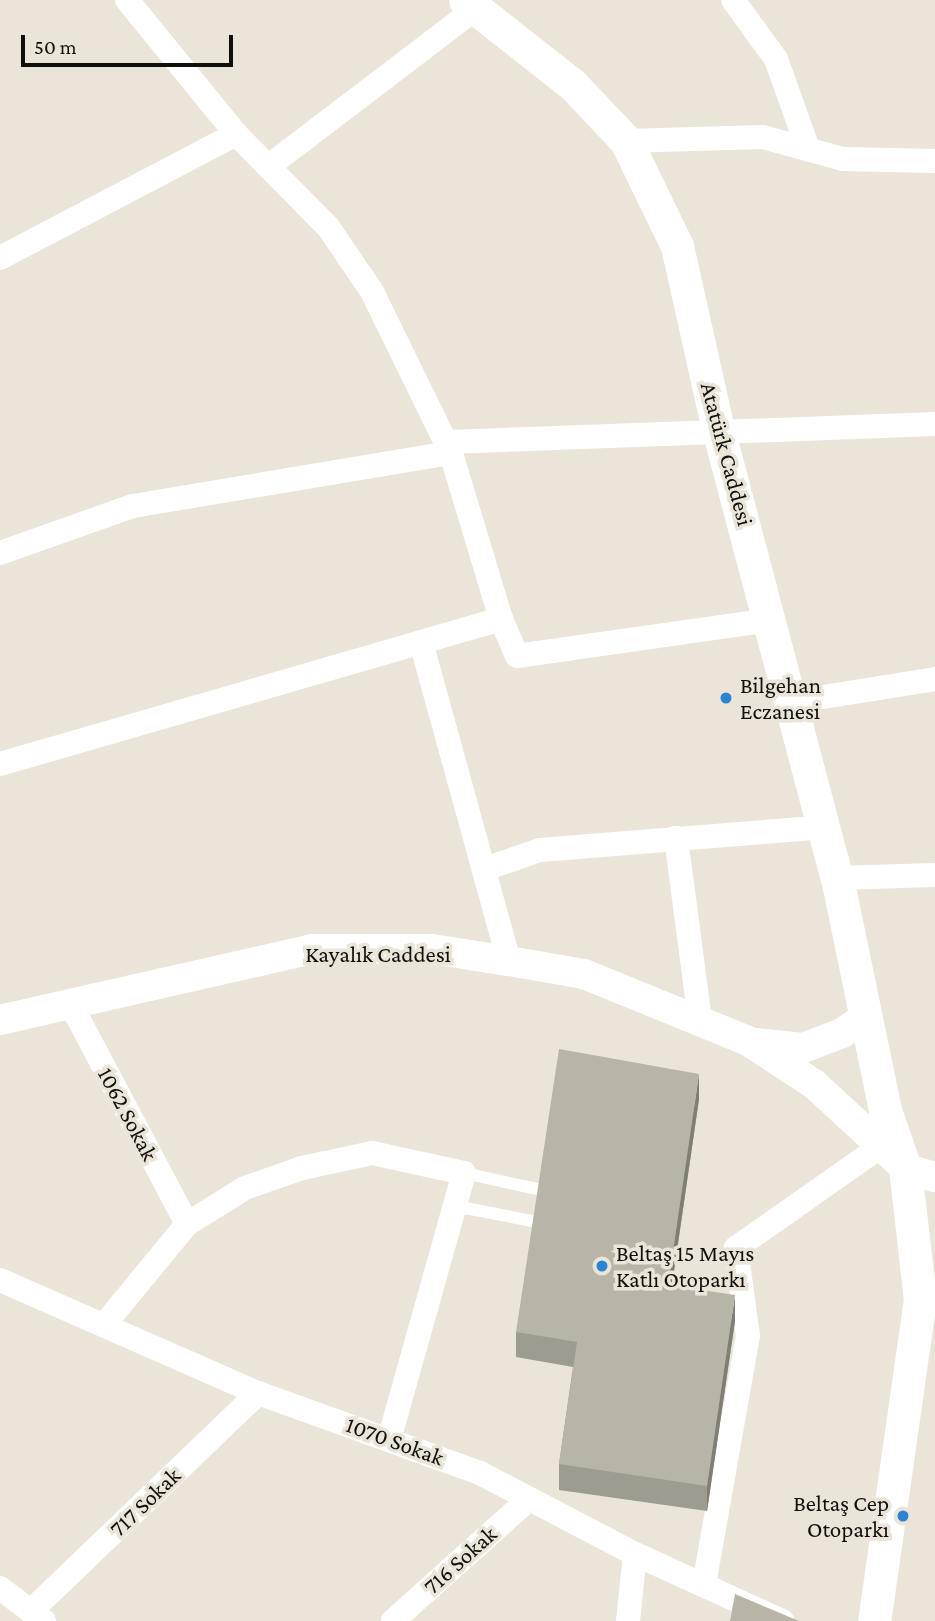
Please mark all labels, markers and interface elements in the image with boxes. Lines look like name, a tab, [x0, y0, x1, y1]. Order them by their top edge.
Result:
scale bar	[24, 21, 236, 65]
text: 50 m	[34, 35, 77, 59]
street label: Atatürk Caddesi	[695, 379, 759, 529]
place label: Bilgehan Eczanesi	[740, 671, 821, 725]
marker: Bilgehan Eczanesi	[718, 690, 734, 706]
street label: Kayalık Caddesi	[305, 940, 451, 968]
street label: 1062 Sokak	[92, 1063, 164, 1165]
place label: Beltaş 15 Mayıs Katlı Otoparkı	[616, 1239, 754, 1293]
marker: Beltaş 15 Mayıs Katlı Otoparkı	[594, 1258, 610, 1274]
street label: 1070 Sokak	[342, 1411, 448, 1471]
street label: 717 Sokak	[104, 1462, 186, 1542]
place label: Beltaş Cep Otoparkı	[793, 1489, 889, 1543]
marker: Beltaş Cep Otoparkı	[895, 1508, 911, 1524]
street label: 716 Sokak	[418, 1520, 502, 1600]

